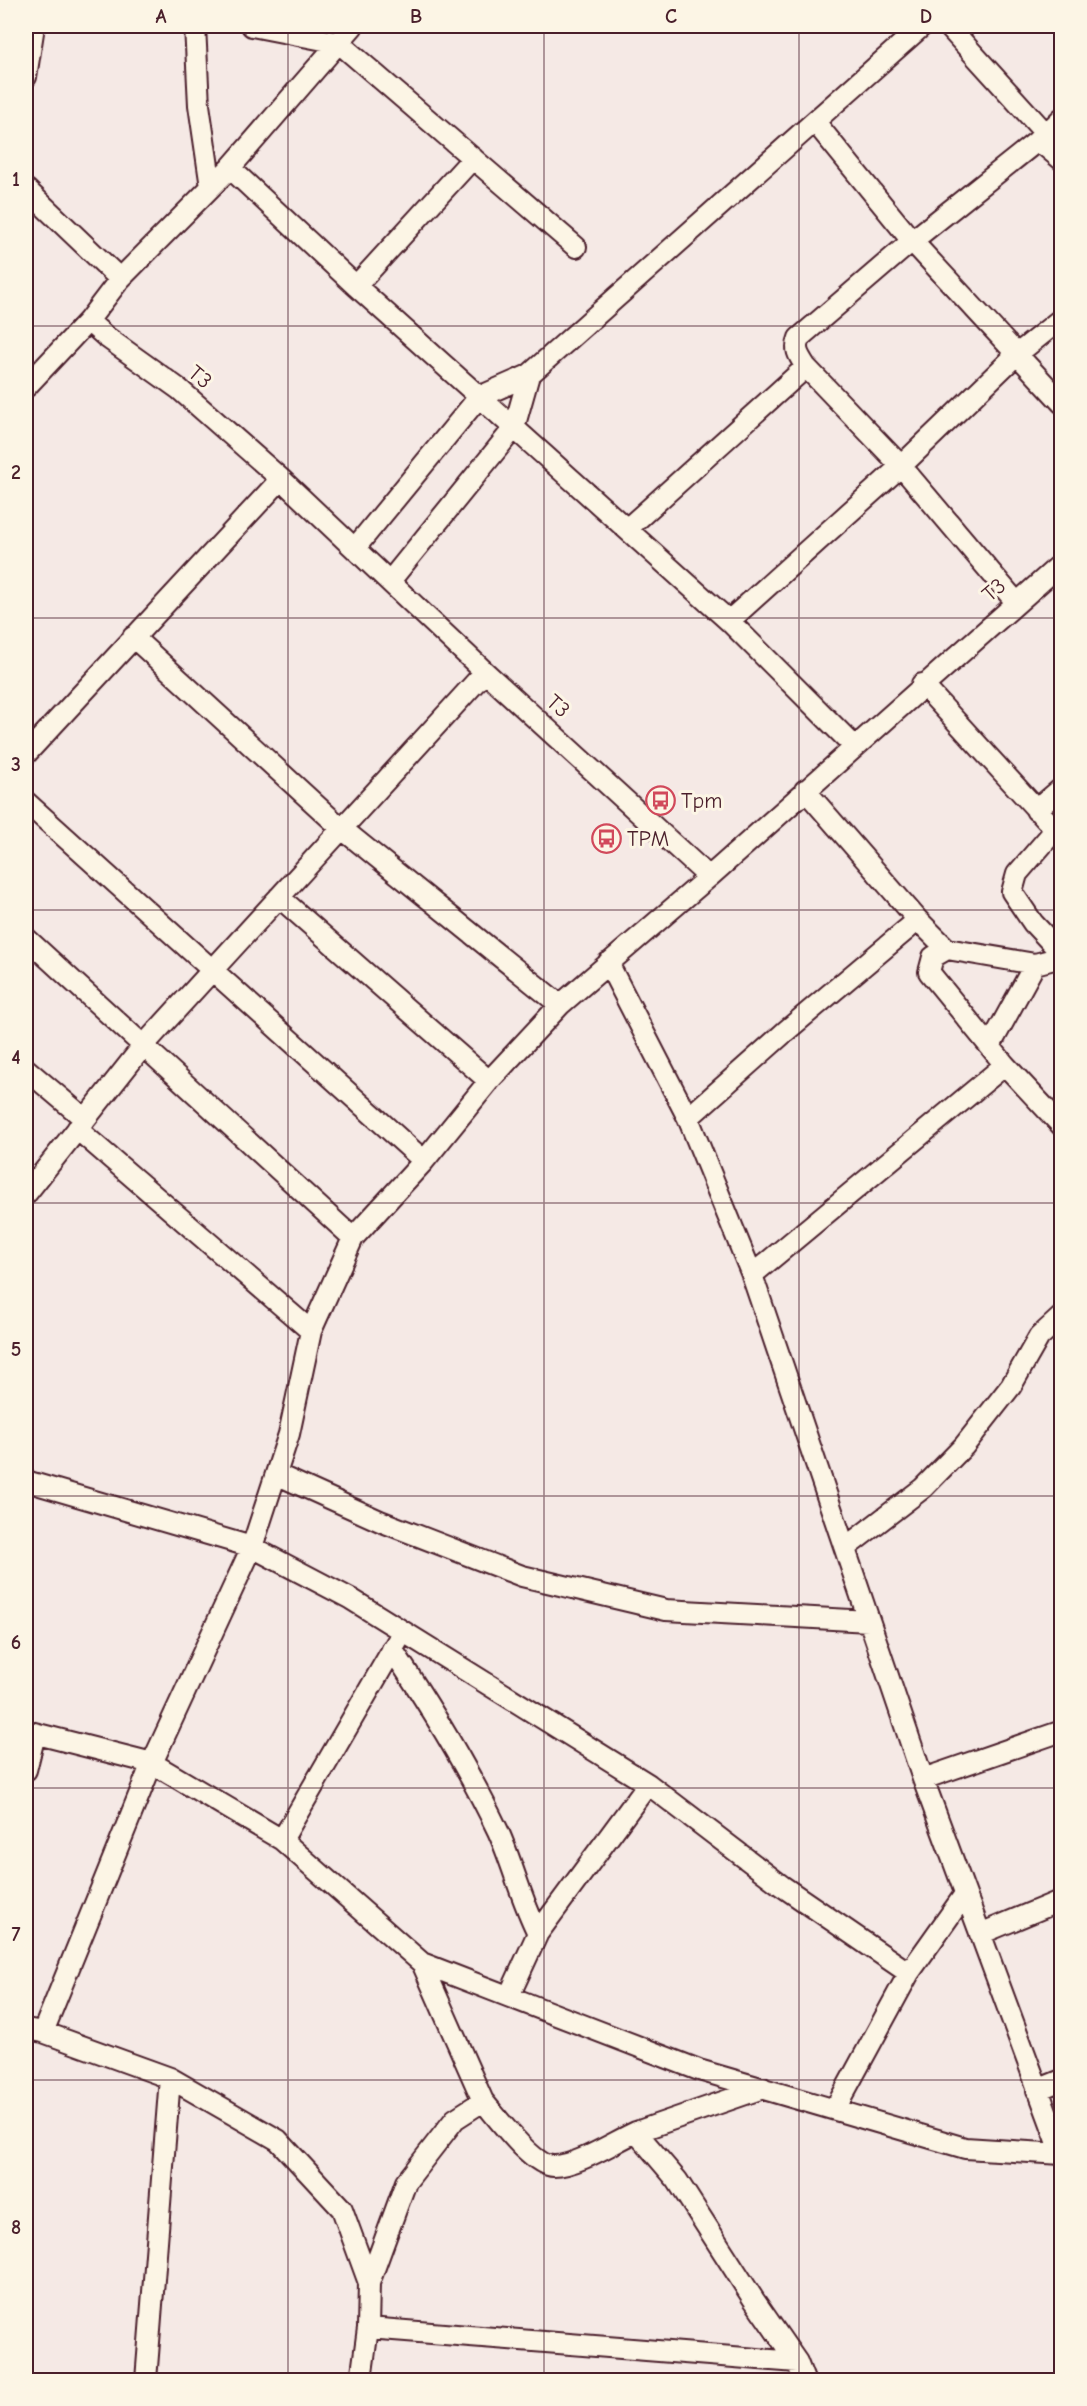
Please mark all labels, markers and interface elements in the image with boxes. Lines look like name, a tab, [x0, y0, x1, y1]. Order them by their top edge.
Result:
text: A	[155, 5, 167, 28]
text: B	[410, 5, 422, 28]
text: C	[665, 5, 677, 28]
text: D	[920, 5, 932, 28]
text: 1	[12, 168, 20, 191]
street label: T3	[183, 360, 217, 394]
text: 2	[11, 461, 21, 484]
street label: T3	[977, 573, 1011, 607]
street label: T3	[541, 689, 575, 723]
text: 3	[11, 753, 21, 776]
bus stop icon: Tpm	[644, 785, 676, 817]
place label: Tpm	[681, 788, 722, 814]
bus stop icon: TPM	[590, 823, 622, 855]
place label: TPM	[627, 826, 669, 852]
text: 4	[11, 1046, 21, 1069]
text: 5	[11, 1338, 21, 1361]
text: 6	[11, 1631, 21, 1654]
text: 7	[12, 1923, 21, 1946]
text: 8	[11, 2216, 21, 2239]

